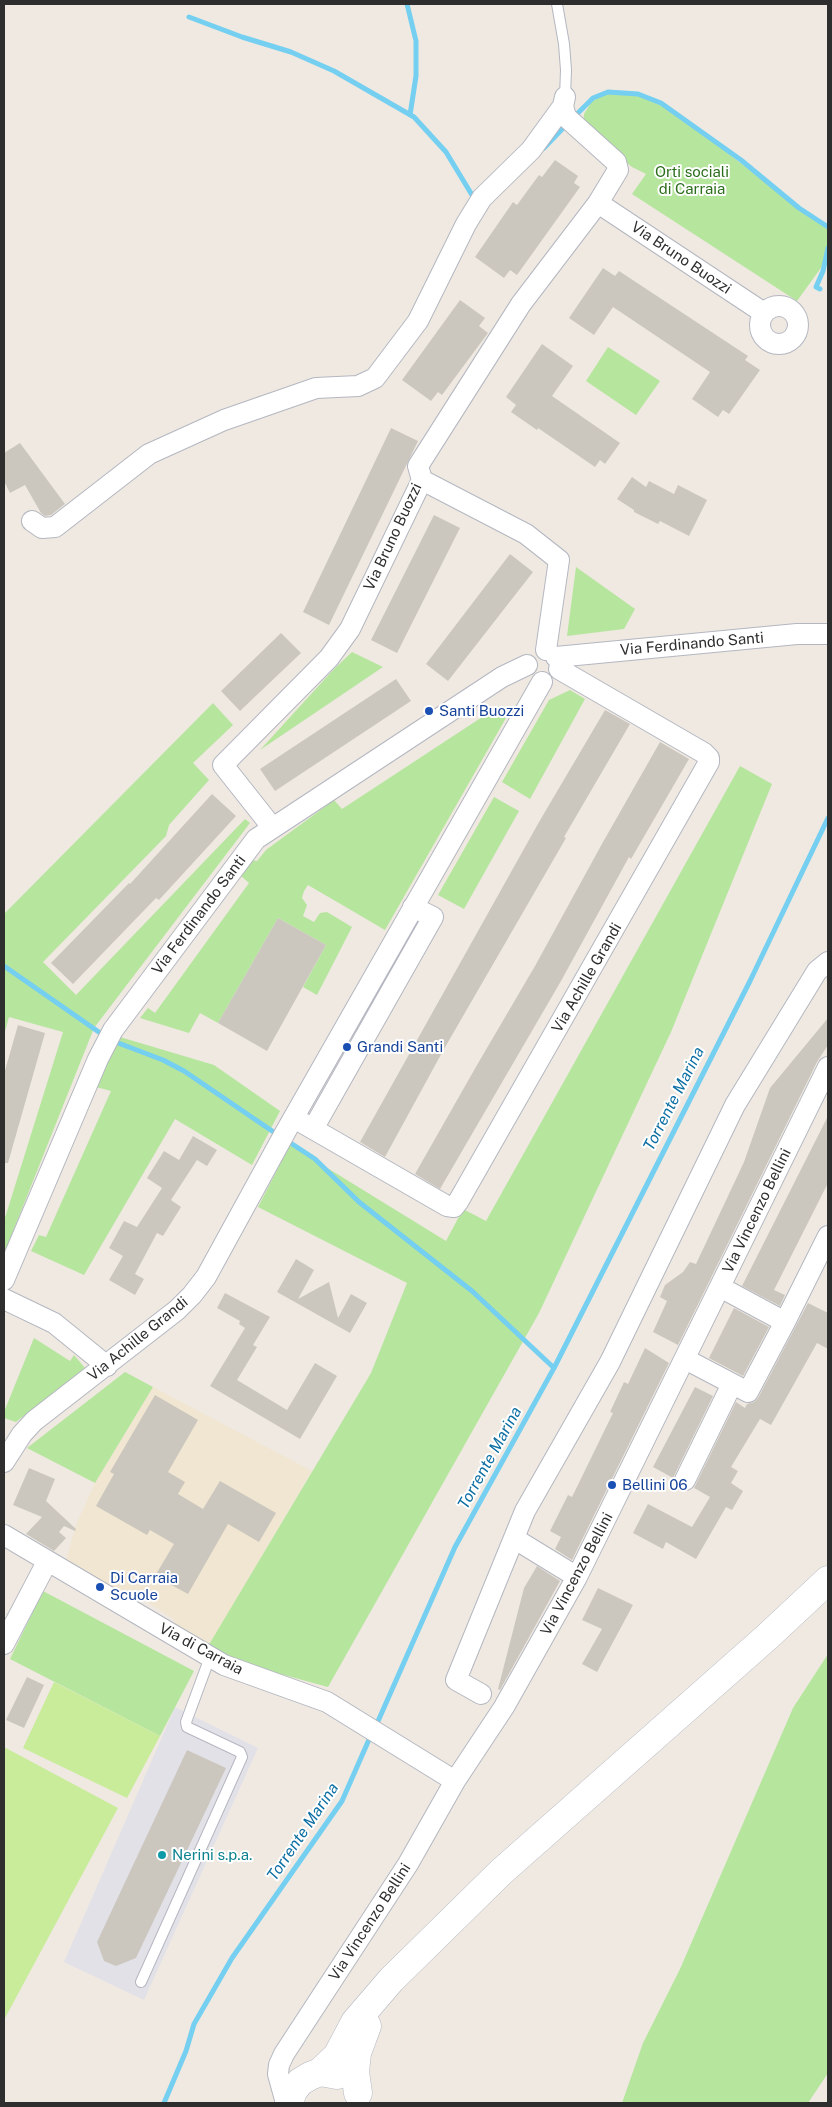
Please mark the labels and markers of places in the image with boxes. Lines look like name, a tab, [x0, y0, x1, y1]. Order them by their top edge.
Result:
place label: Santi Buozzi	[439, 702, 524, 720]
marker: Santi Buozzi	[423, 705, 435, 717]
place label: Grandi Santi	[357, 1038, 443, 1056]
marker: Grandi Santi	[341, 1041, 353, 1053]
place label: Bellini 06	[622, 1476, 688, 1494]
marker: Bellini 06	[606, 1479, 618, 1491]
place label: Di Carraia Scuole	[110, 1569, 178, 1604]
marker: Di Carraia Scuole	[94, 1581, 106, 1593]
place label: Nerini s.p.a.	[172, 1846, 252, 1864]
marker: Nerini s.p.a.	[156, 1849, 168, 1861]

